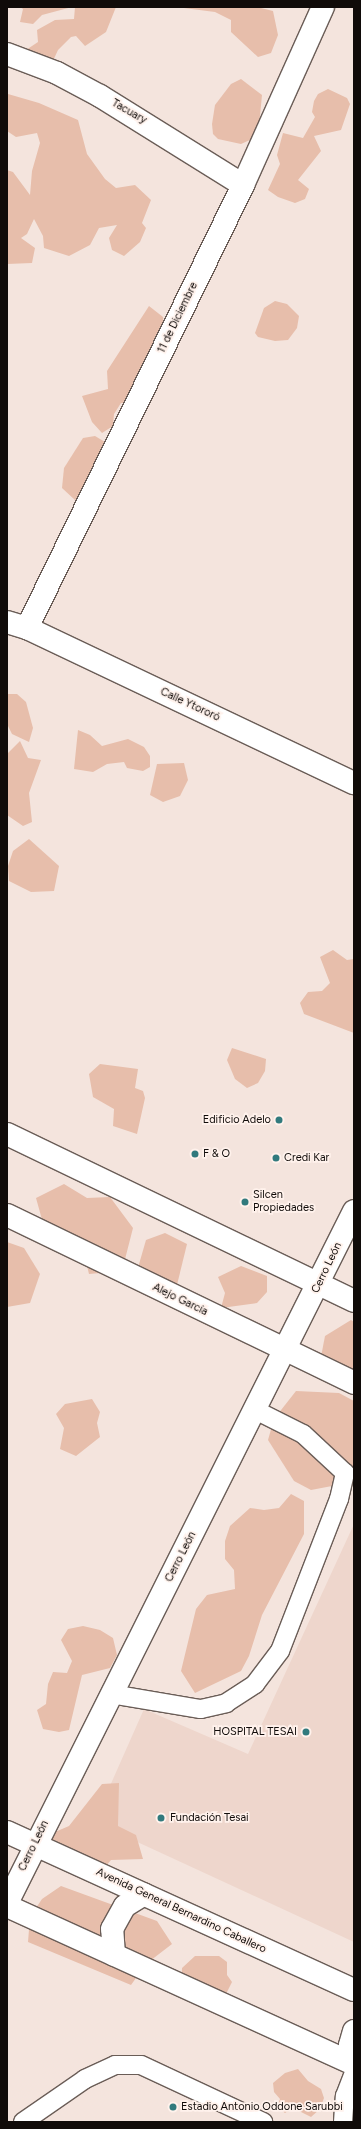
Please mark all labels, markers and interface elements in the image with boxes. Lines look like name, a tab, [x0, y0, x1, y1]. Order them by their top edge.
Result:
street label: Tacuary	[109, 97, 149, 127]
street label: 11 de Diciembre	[155, 280, 201, 356]
street label: Calle Ytororó	[158, 685, 222, 725]
place label: Edificio Adelo	[203, 1113, 271, 1127]
marker: Edificio Adelo	[274, 1115, 284, 1125]
place label: F & O	[203, 1147, 230, 1161]
marker: F & O	[190, 1149, 200, 1159]
place label: Credi Kar	[284, 1151, 329, 1165]
marker: Credi Kar	[271, 1153, 281, 1163]
place label: Silcen Propiedades	[253, 1189, 314, 1215]
marker: Silcen Propiedades	[240, 1197, 250, 1207]
street label: Cerro León	[309, 1241, 345, 1295]
street label: Alejo García	[150, 1281, 210, 1319]
street label: Cerro León	[163, 1530, 199, 1584]
place label: HOSPITAL TESAI	[213, 1725, 297, 1739]
marker: HOSPITAL TESAI	[300, 1726, 312, 1738]
place label: Fundación Tesai	[170, 1811, 249, 1825]
marker: Fundación Tesai	[155, 1812, 167, 1824]
street label: Cerro León	[16, 1819, 52, 1873]
street label: Avenida General Bernardino Caballero	[94, 1866, 268, 1956]
place label: Estadio Antonio Oddone Sarubbi	[181, 2100, 343, 2114]
marker: Estadio Antonio Oddone Sarubbi	[168, 2102, 178, 2112]

